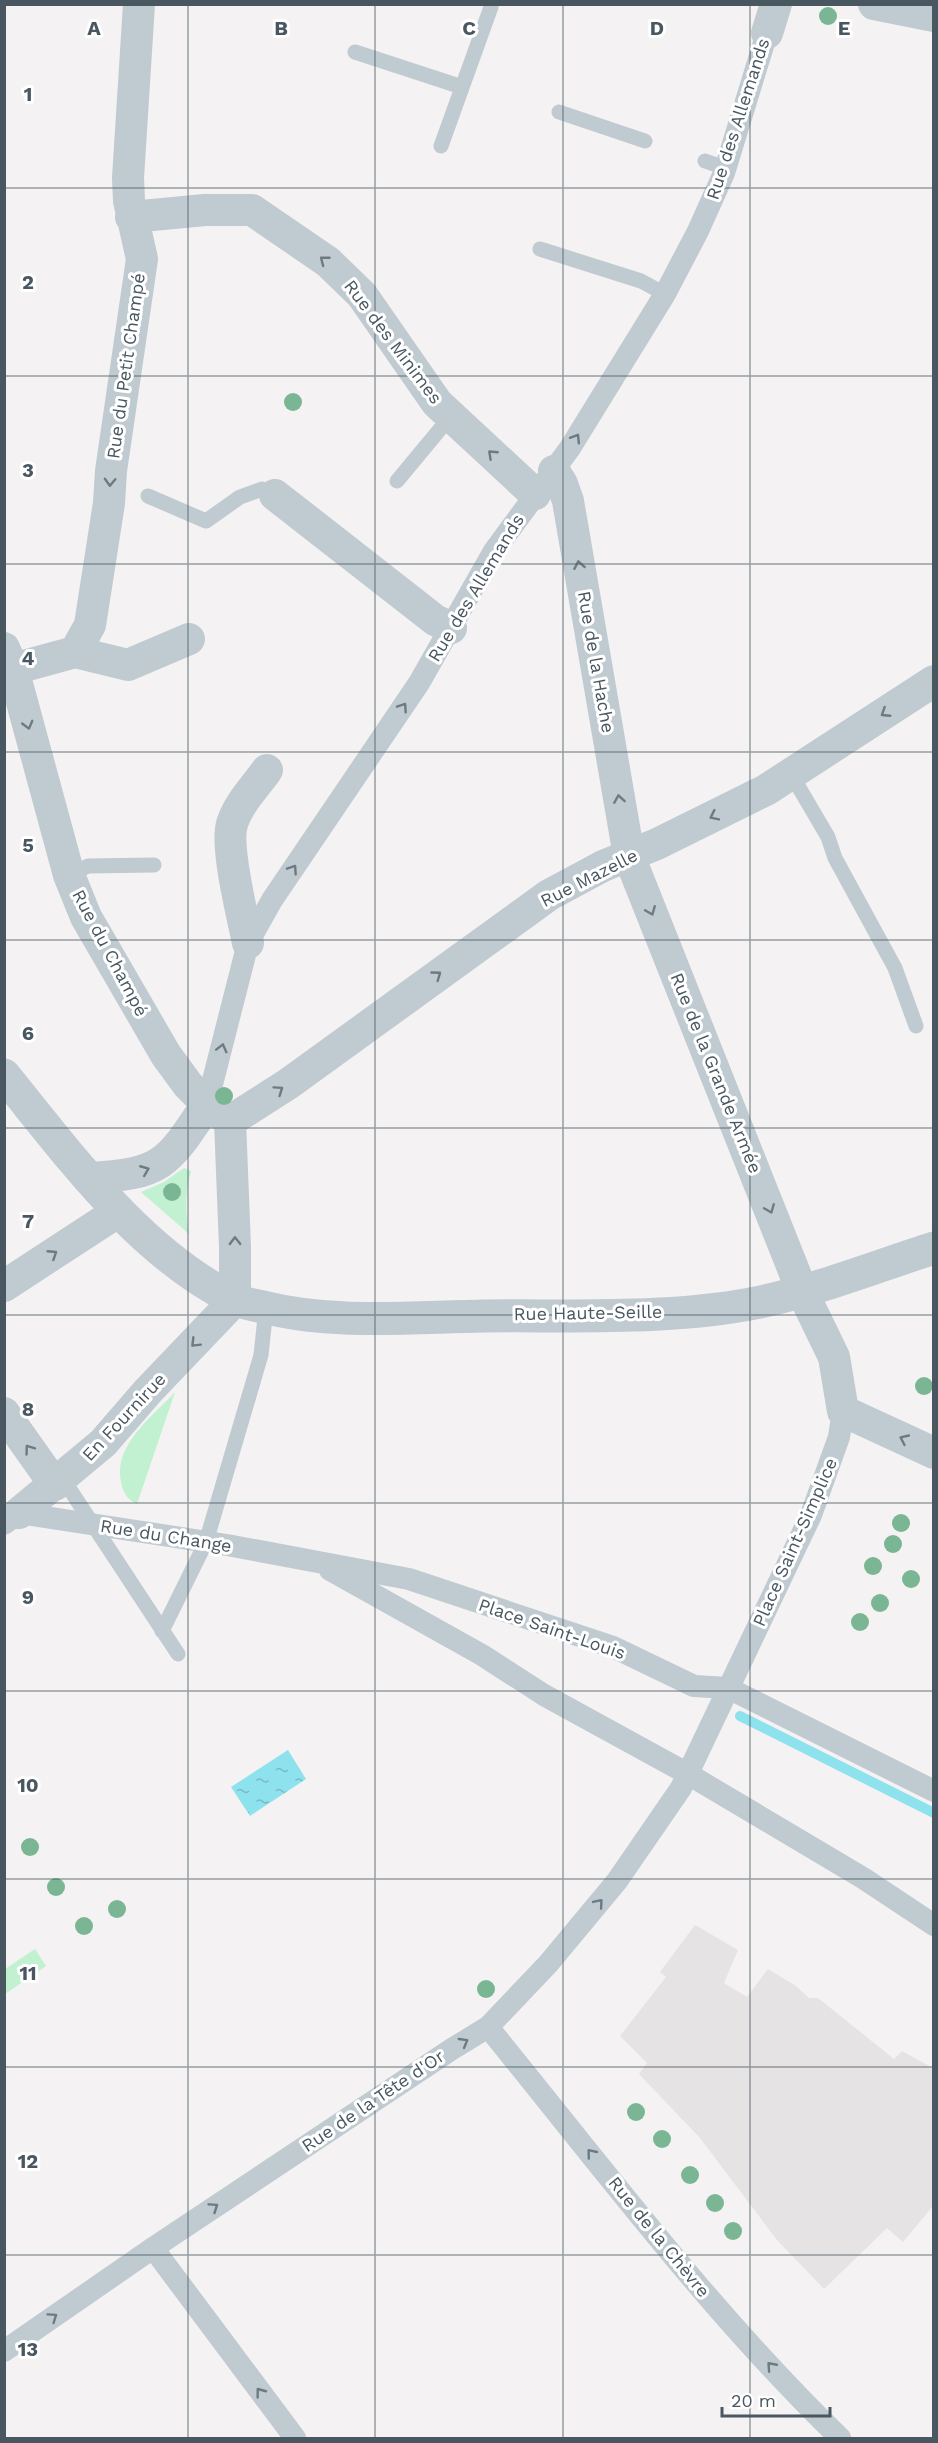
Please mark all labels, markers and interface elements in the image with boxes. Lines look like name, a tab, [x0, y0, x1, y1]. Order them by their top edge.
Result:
text: A	[87, 16, 101, 40]
text: B	[274, 16, 288, 40]
text: C	[462, 16, 476, 40]
text: D	[650, 16, 664, 40]
text: E	[838, 16, 850, 40]
street label: Rue des Allemands	[702, 35, 774, 202]
text: 1	[24, 82, 32, 106]
one-way arrow	[320, 257, 331, 268]
text: 2	[22, 270, 34, 294]
street label: Rue du Petit Champé	[102, 272, 149, 460]
street label: Rue des Minimes	[340, 276, 447, 408]
one-way arrow	[569, 434, 581, 444]
one-way arrow	[489, 450, 499, 461]
text: 3	[22, 458, 34, 482]
one-way arrow	[104, 477, 117, 486]
street label: Rue des Allemands	[423, 510, 528, 665]
one-way arrow	[573, 561, 586, 571]
street label: Rue de la Hache	[574, 589, 619, 734]
text: 4	[22, 646, 35, 670]
one-way arrow	[396, 703, 407, 714]
one-way arrow	[880, 706, 891, 717]
one-way arrow	[21, 720, 34, 730]
one-way arrow	[614, 794, 626, 803]
one-way arrow	[709, 809, 720, 821]
text: 5	[22, 833, 34, 857]
street label: Rue Mazelle	[537, 844, 641, 911]
one-way arrow	[286, 864, 297, 875]
street label: Rue du Champé	[68, 886, 153, 1020]
one-way arrow	[644, 904, 656, 915]
street label: Rue de la Grande Armée	[667, 970, 766, 1176]
one-way arrow	[431, 972, 442, 983]
text: 6	[22, 1021, 34, 1045]
one-way arrow	[214, 1043, 227, 1053]
one-way arrow	[273, 1086, 284, 1097]
one-way arrow	[139, 1165, 150, 1177]
one-way arrow	[763, 1203, 775, 1214]
text: 7	[22, 1209, 34, 1233]
one-way arrow	[229, 1237, 241, 1246]
one-way arrow	[47, 1250, 58, 1261]
street label: Rue Haute-Seille	[514, 1301, 662, 1324]
one-way arrow	[191, 1336, 202, 1346]
street label: En Fournirue	[77, 1368, 170, 1465]
text: 8	[22, 1397, 34, 1421]
one-way arrow	[900, 1435, 911, 1447]
one-way arrow	[25, 1445, 36, 1456]
street label: Place Saint-Simplice	[748, 1454, 841, 1629]
street label: Rue du Change	[99, 1515, 233, 1556]
text: 9	[22, 1585, 34, 1609]
street label: Place Saint-Louis	[476, 1594, 628, 1663]
text: 10	[17, 1773, 39, 1797]
one-way arrow	[592, 1899, 603, 1910]
text: 11	[19, 1961, 37, 1985]
one-way arrow	[458, 2037, 468, 2049]
street label: Rue de la Tête d'Or	[297, 2045, 448, 2156]
text: 12	[18, 2149, 38, 2173]
one-way arrow	[587, 2149, 598, 2160]
street label: Rue de la Chèvre	[604, 2172, 714, 2301]
one-way arrow	[207, 2204, 218, 2215]
one-way arrow	[46, 2313, 57, 2324]
text: 13	[18, 2337, 38, 2361]
one-way arrow	[767, 2363, 778, 2374]
scale bar	[722, 2380, 830, 2418]
one-way arrow	[256, 2387, 267, 2398]
text: 20 m	[731, 2390, 776, 2411]

